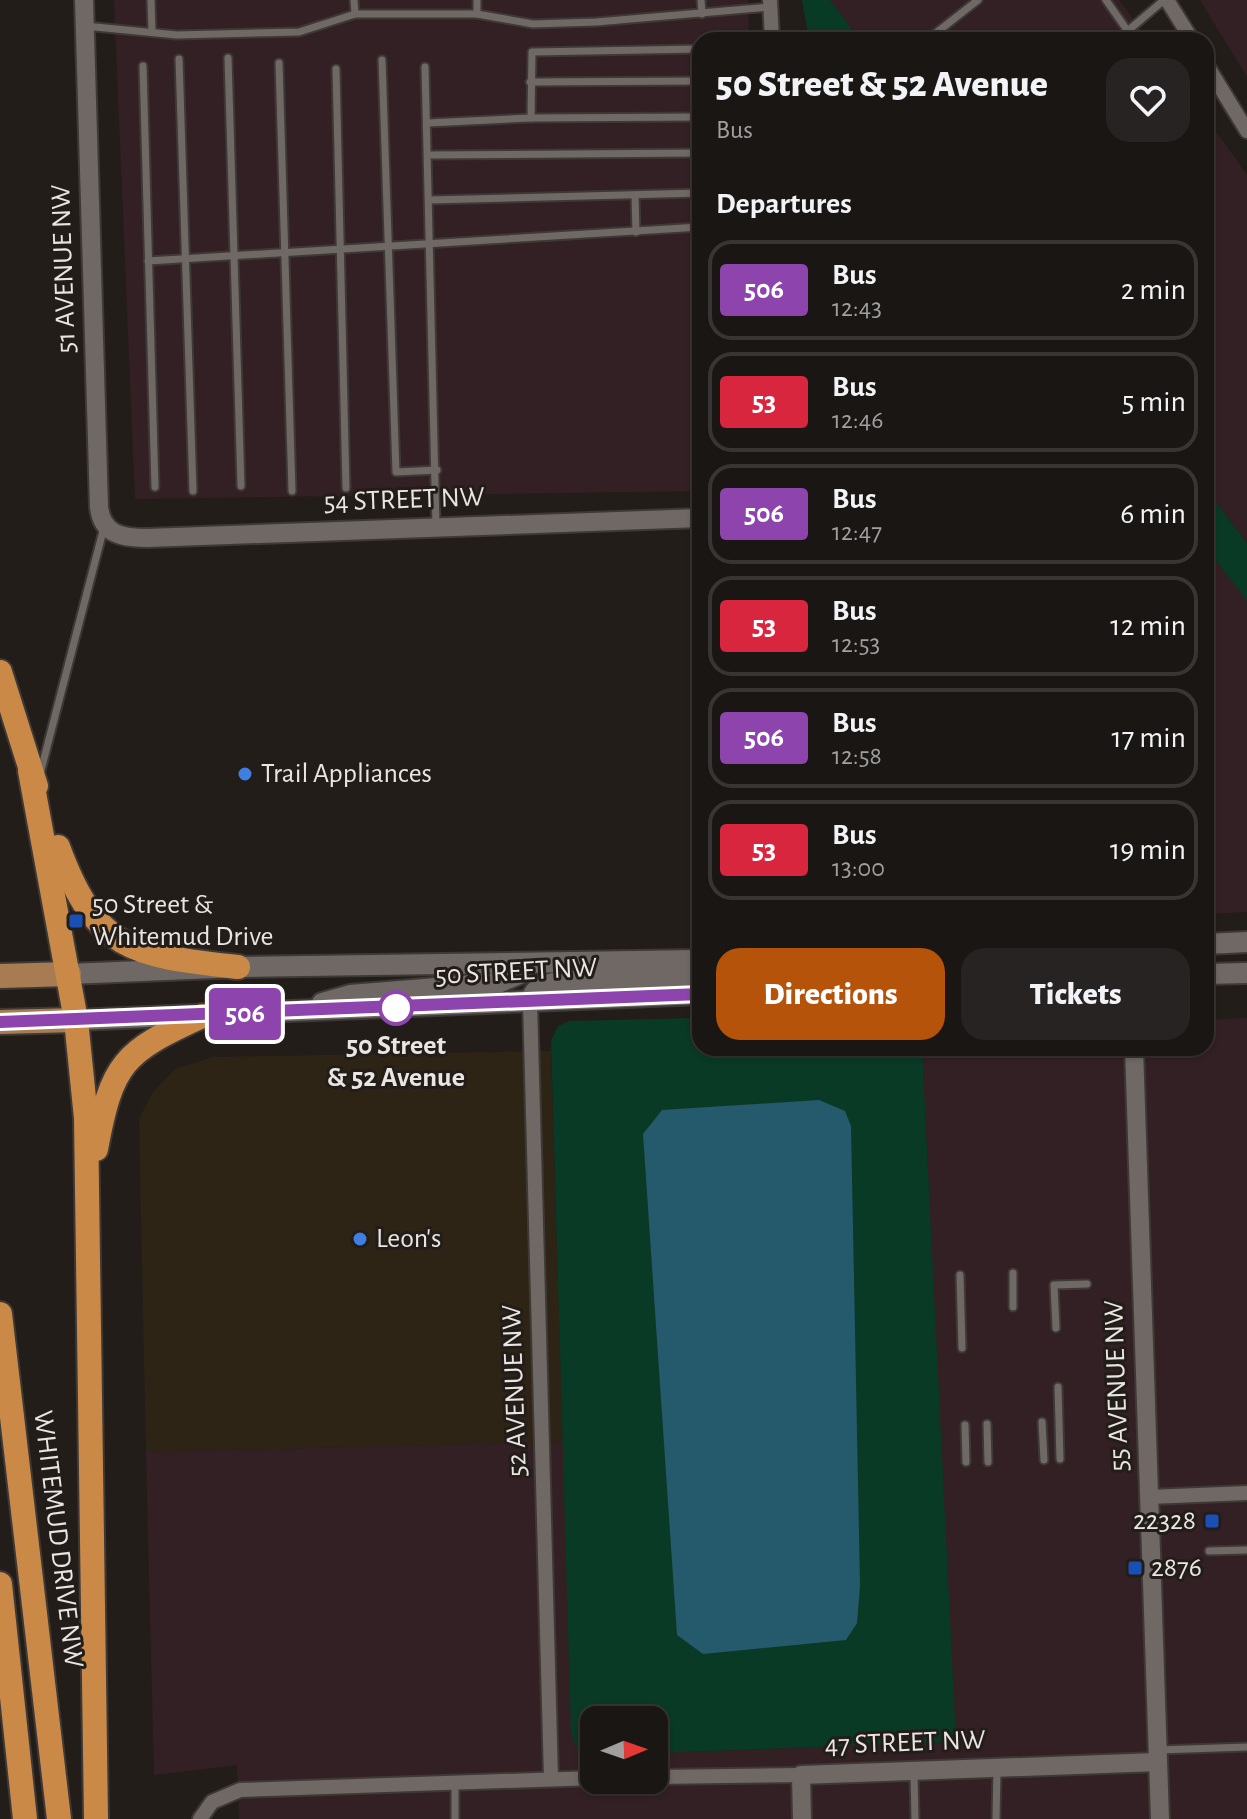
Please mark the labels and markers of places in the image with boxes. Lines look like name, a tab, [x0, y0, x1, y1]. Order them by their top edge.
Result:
place label: Trail Appliances	[261, 760, 432, 788]
marker: Trail Appliances	[236, 765, 254, 783]
place label: 50 Street & Whitemud Drive	[92, 891, 274, 951]
marker: 50 Street & Whitemud Drive	[67, 912, 85, 930]
marker: 50 Street & 52 Avenue	[379, 991, 413, 1025]
place label: 50 Street & 52 Avenue	[327, 1032, 465, 1092]
place label: Leon's	[376, 1225, 441, 1253]
marker: Leon's	[351, 1230, 369, 1248]
place label: 22328	[1133, 1507, 1196, 1535]
marker: 22328	[1203, 1512, 1221, 1530]
place label: 2876	[1151, 1554, 1202, 1582]
marker: 2876	[1126, 1559, 1144, 1577]

